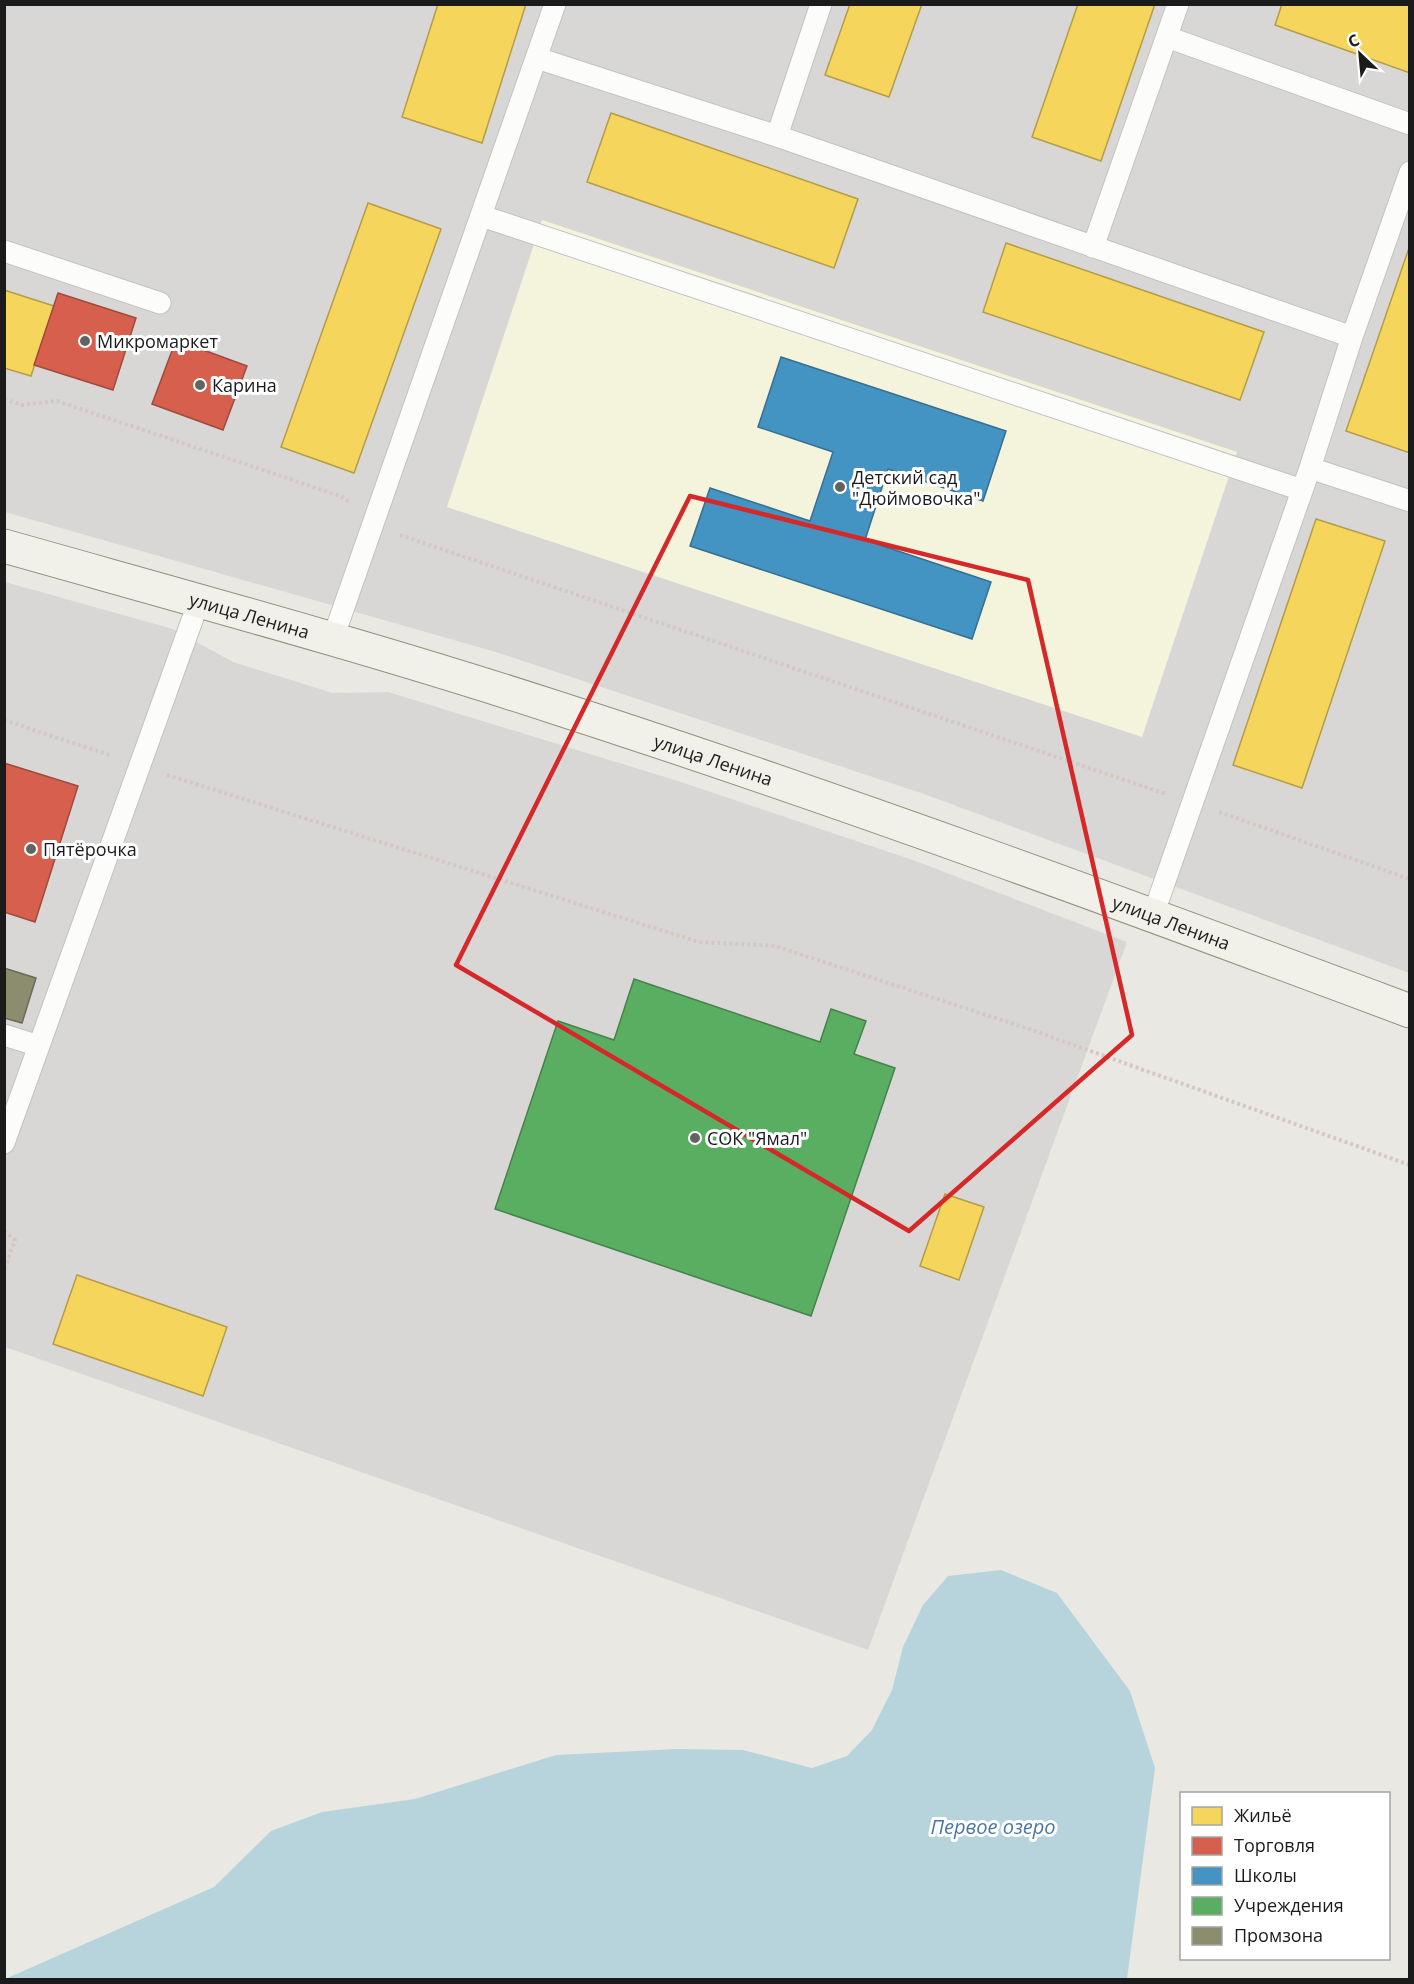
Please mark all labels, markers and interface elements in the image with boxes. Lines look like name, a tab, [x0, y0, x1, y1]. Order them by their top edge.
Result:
north arrow	[1330, 24, 1390, 84]
text: С	[1344, 28, 1363, 53]
place label: Микромаркет	[97, 329, 218, 353]
marker: Микромаркет	[78, 334, 92, 348]
place label: Карина	[212, 373, 277, 397]
marker: Карина	[193, 378, 207, 392]
place label: Детский сад "Дюймовочка"	[852, 465, 980, 510]
marker: Детский сад "Дюймовочка"	[833, 480, 847, 494]
street label: улица Ленина	[187, 587, 312, 644]
street label: улица Ленина	[651, 729, 776, 791]
place label: Пятёрочка	[43, 837, 137, 861]
marker: Пятёрочка	[24, 842, 38, 856]
street label: улица Ленина	[1109, 890, 1234, 955]
place label: СОК "Ямал"	[707, 1126, 807, 1150]
marker: СОК "Ямал"	[688, 1131, 702, 1145]
legend	[1180, 1792, 1390, 1960]
text: Жильё	[1234, 1803, 1292, 1827]
water label: Первое озеро	[930, 1813, 1056, 1840]
text: Торговля	[1234, 1833, 1315, 1857]
text: Школы	[1234, 1863, 1297, 1887]
text: Учреждения	[1234, 1893, 1344, 1917]
text: Промзона	[1234, 1923, 1323, 1947]

